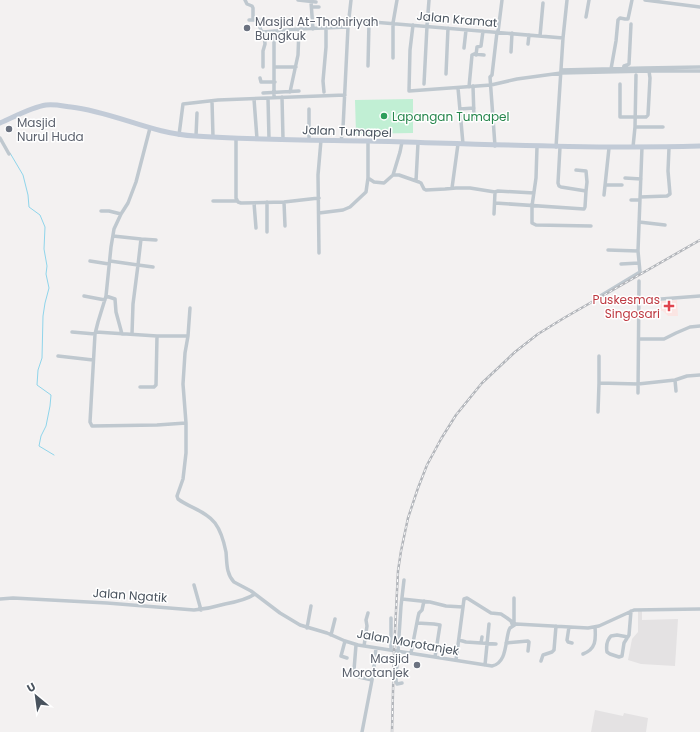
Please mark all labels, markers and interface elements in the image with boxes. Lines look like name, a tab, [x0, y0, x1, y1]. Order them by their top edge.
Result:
street label: Jalan Kramat	[416, 7, 498, 31]
place label: Masjid At-Thohiriyah Bungkuk	[255, 13, 378, 44]
marker: Masjid At-Thohiriyah Bungkuk	[242, 23, 252, 33]
place label: Lapangan Tumapel	[392, 108, 510, 125]
marker: Lapangan Tumapel	[379, 111, 389, 121]
place label: Masjid Nurul Huda	[17, 114, 84, 145]
street label: Jalan Tumapel	[302, 121, 392, 141]
marker: Masjid Nurul Huda	[4, 124, 14, 134]
place label: Puskesmas Singosari	[592, 291, 660, 322]
marker: Puskesmas Singosari	[663, 300, 675, 312]
street label: Jalan Ngatik	[92, 584, 169, 606]
street label: Jalan Morotanjek	[356, 625, 461, 659]
place label: Masjid Morotanjek	[342, 650, 410, 681]
marker: Masjid Morotanjek	[412, 660, 422, 670]
north arrow	[16, 676, 56, 716]
text: U	[24, 678, 39, 696]

